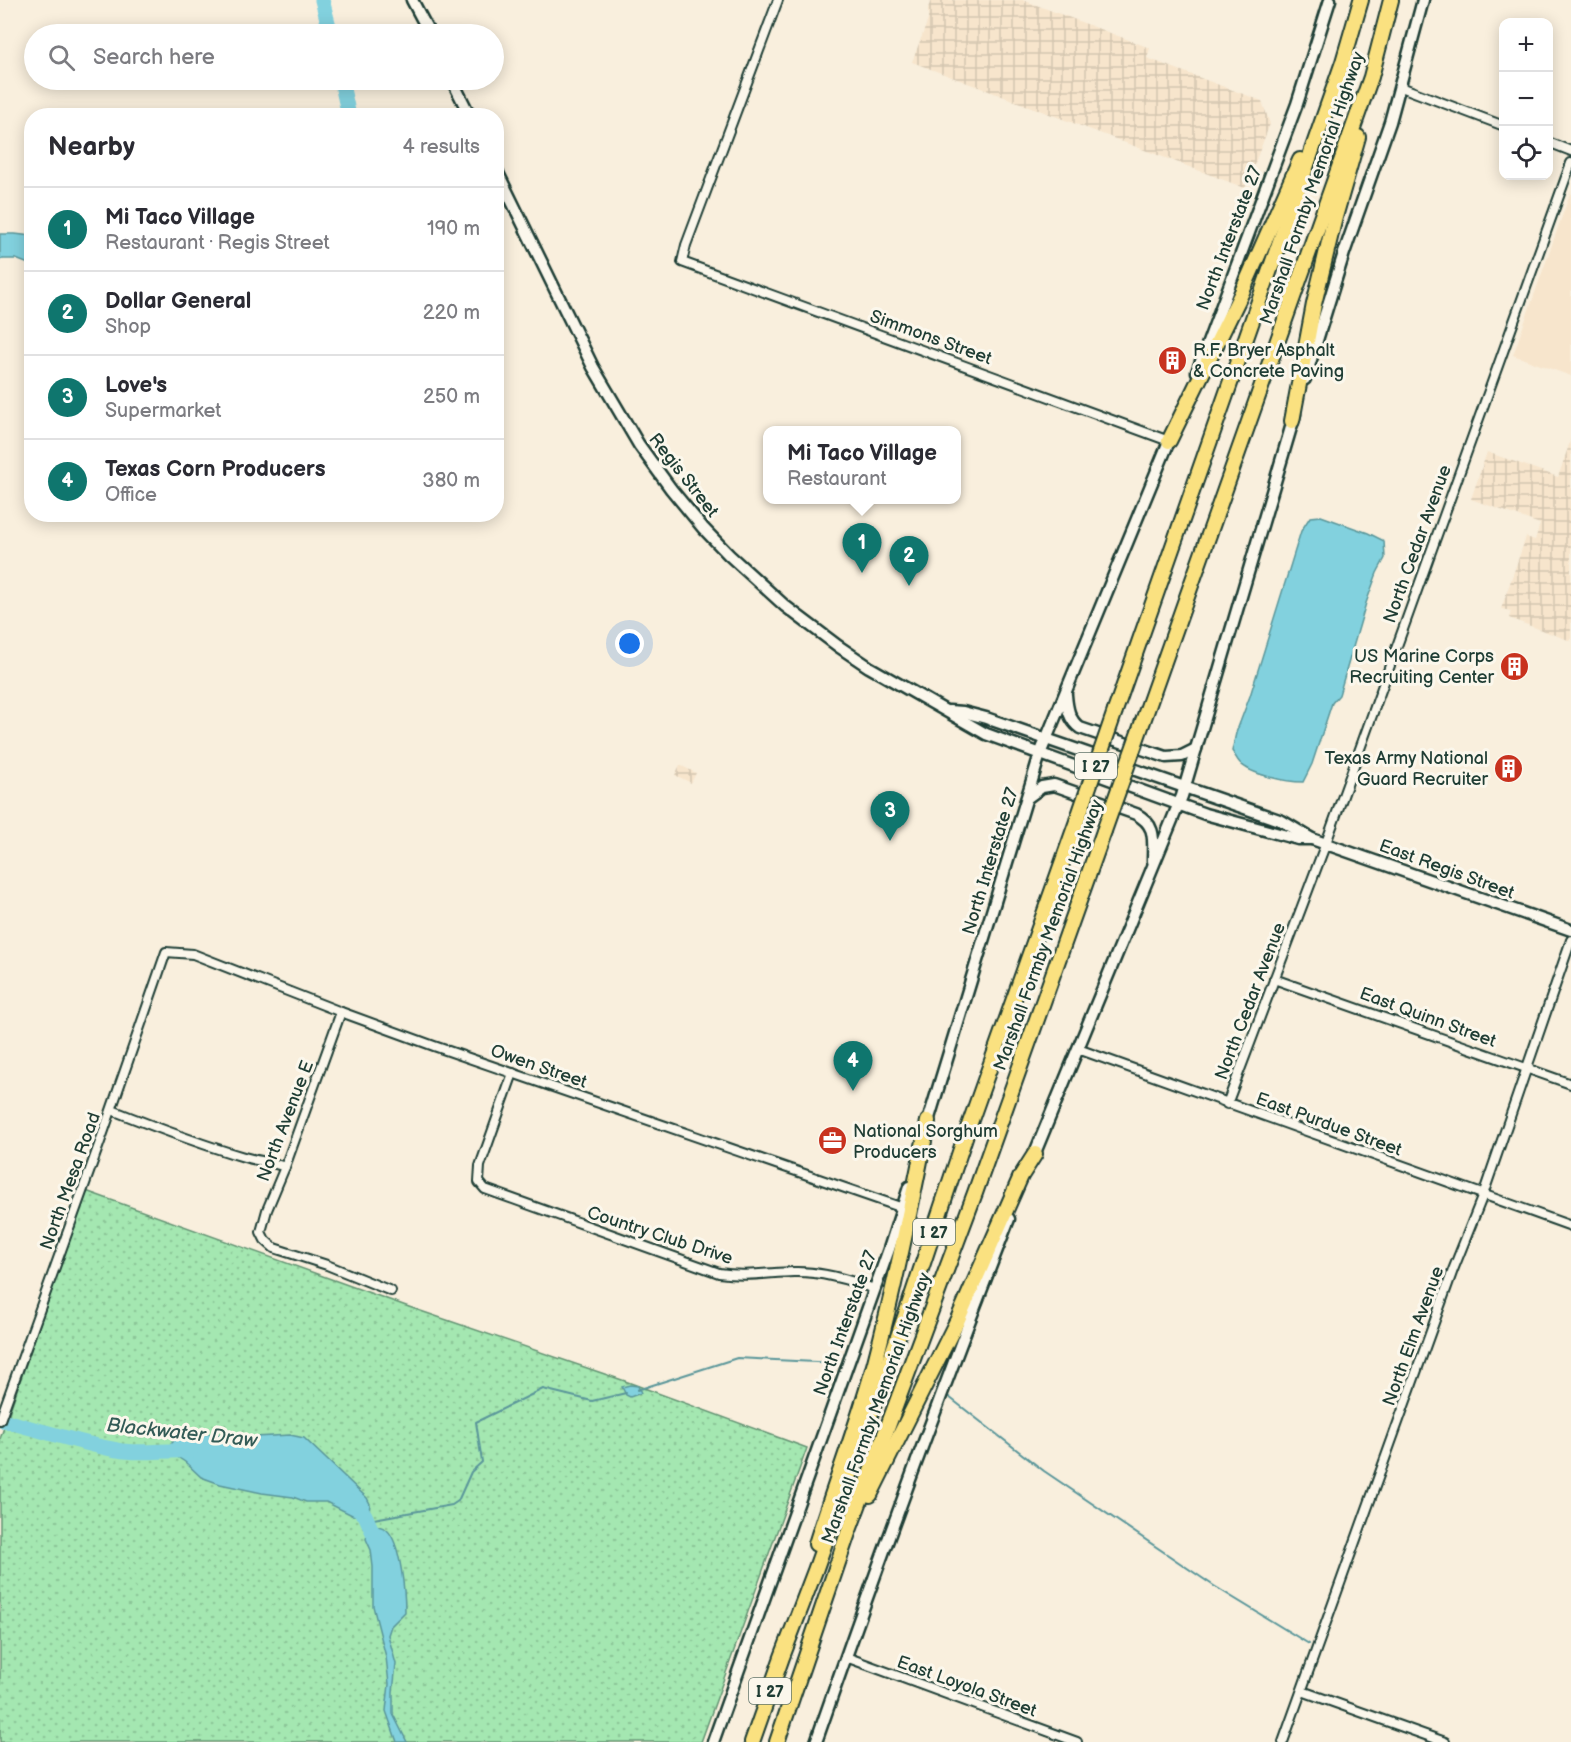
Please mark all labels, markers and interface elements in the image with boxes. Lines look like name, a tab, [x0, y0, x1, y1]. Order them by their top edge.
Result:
map controls	[1499, 18, 1553, 180]
button: +	[1499, 18, 1553, 72]
search box	[24, 24, 504, 90]
icon: search	[45, 41, 78, 74]
text: Search here	[93, 44, 215, 71]
street label: Marshall Formby Memorial Highway	[1256, 48, 1369, 327]
button: −	[1499, 72, 1553, 126]
button: locate	[1499, 126, 1553, 180]
text: Nearby	[48, 132, 135, 163]
text: 4 results	[402, 135, 480, 159]
street label: North Interstate 27	[1192, 163, 1267, 313]
text: Mi Taco Village	[105, 204, 255, 231]
text: 1	[63, 217, 72, 241]
text: 190 m	[427, 217, 480, 241]
text: Restaurant · Regis Street	[105, 231, 330, 255]
text: Dollar General	[105, 288, 251, 315]
text: 2	[62, 301, 73, 325]
text: 220 m	[423, 301, 480, 325]
street label: Simmons Street	[867, 306, 995, 369]
text: Shop	[105, 315, 151, 339]
place label: R.F. Bryer Asphalt & Concrete Paving	[1193, 340, 1344, 382]
building icon: R.F. Bryer Asphalt & Concrete Paving	[1156, 344, 1188, 376]
text: Love's	[105, 372, 167, 399]
text: 3	[62, 385, 73, 409]
text: 250 m	[423, 385, 480, 409]
text: Supermarket	[105, 399, 221, 423]
popup	[763, 426, 961, 504]
street label: Regis Street	[644, 429, 723, 522]
text: Mi Taco Village	[787, 440, 937, 467]
text: Texas Corn Producers	[105, 456, 326, 483]
street label: North Cedar Avenue	[1379, 462, 1456, 626]
text: Restaurant	[787, 467, 887, 491]
text: 4	[62, 469, 73, 493]
text: 380 m	[422, 469, 480, 493]
text: Office	[105, 483, 157, 507]
pin: 1	[842, 524, 882, 573]
pin: 2	[890, 536, 928, 586]
your location	[615, 629, 644, 658]
place label: US Marine Corps Recruiting Center	[1349, 646, 1495, 688]
building icon: US Marine Corps Recruiting Center	[1499, 650, 1531, 682]
place label: Texas Army National Guard Recruiter	[1325, 748, 1489, 790]
building icon: Texas Army National Guard Recruiter	[1493, 752, 1525, 784]
road number: I 27	[1075, 753, 1117, 779]
street label: North Interstate 27	[958, 785, 1023, 937]
pin: 3	[870, 792, 910, 841]
street label: Marshall Formby Memorial Highway	[990, 796, 1108, 1074]
street label: East Regis Street	[1376, 835, 1518, 904]
street label: North Cedar Avenue	[1211, 919, 1290, 1083]
street label: East Quinn Street	[1357, 983, 1499, 1052]
street label: Owen Street	[488, 1040, 590, 1093]
pin: 4	[834, 1042, 872, 1091]
street label: North Avenue E	[253, 1058, 318, 1185]
street label: East Purdue Street	[1253, 1088, 1405, 1161]
street label: North Mesa Road	[36, 1110, 105, 1253]
place label: National Sorghum Producers	[853, 1121, 998, 1163]
office icon: National Sorghum Producers	[816, 1125, 848, 1157]
street label: Country Club Drive	[584, 1202, 736, 1269]
road number: I 27	[913, 1219, 955, 1245]
street label: North Interstate 27	[809, 1248, 882, 1399]
street label: North Elm Avenue	[1378, 1263, 1449, 1409]
street label: Marshall Formby Memorial Highway	[818, 1269, 936, 1547]
water label: Blackwater Draw	[106, 1413, 260, 1453]
street label: East Loyola Street	[894, 1651, 1040, 1722]
road number: I 27	[749, 1678, 791, 1704]

